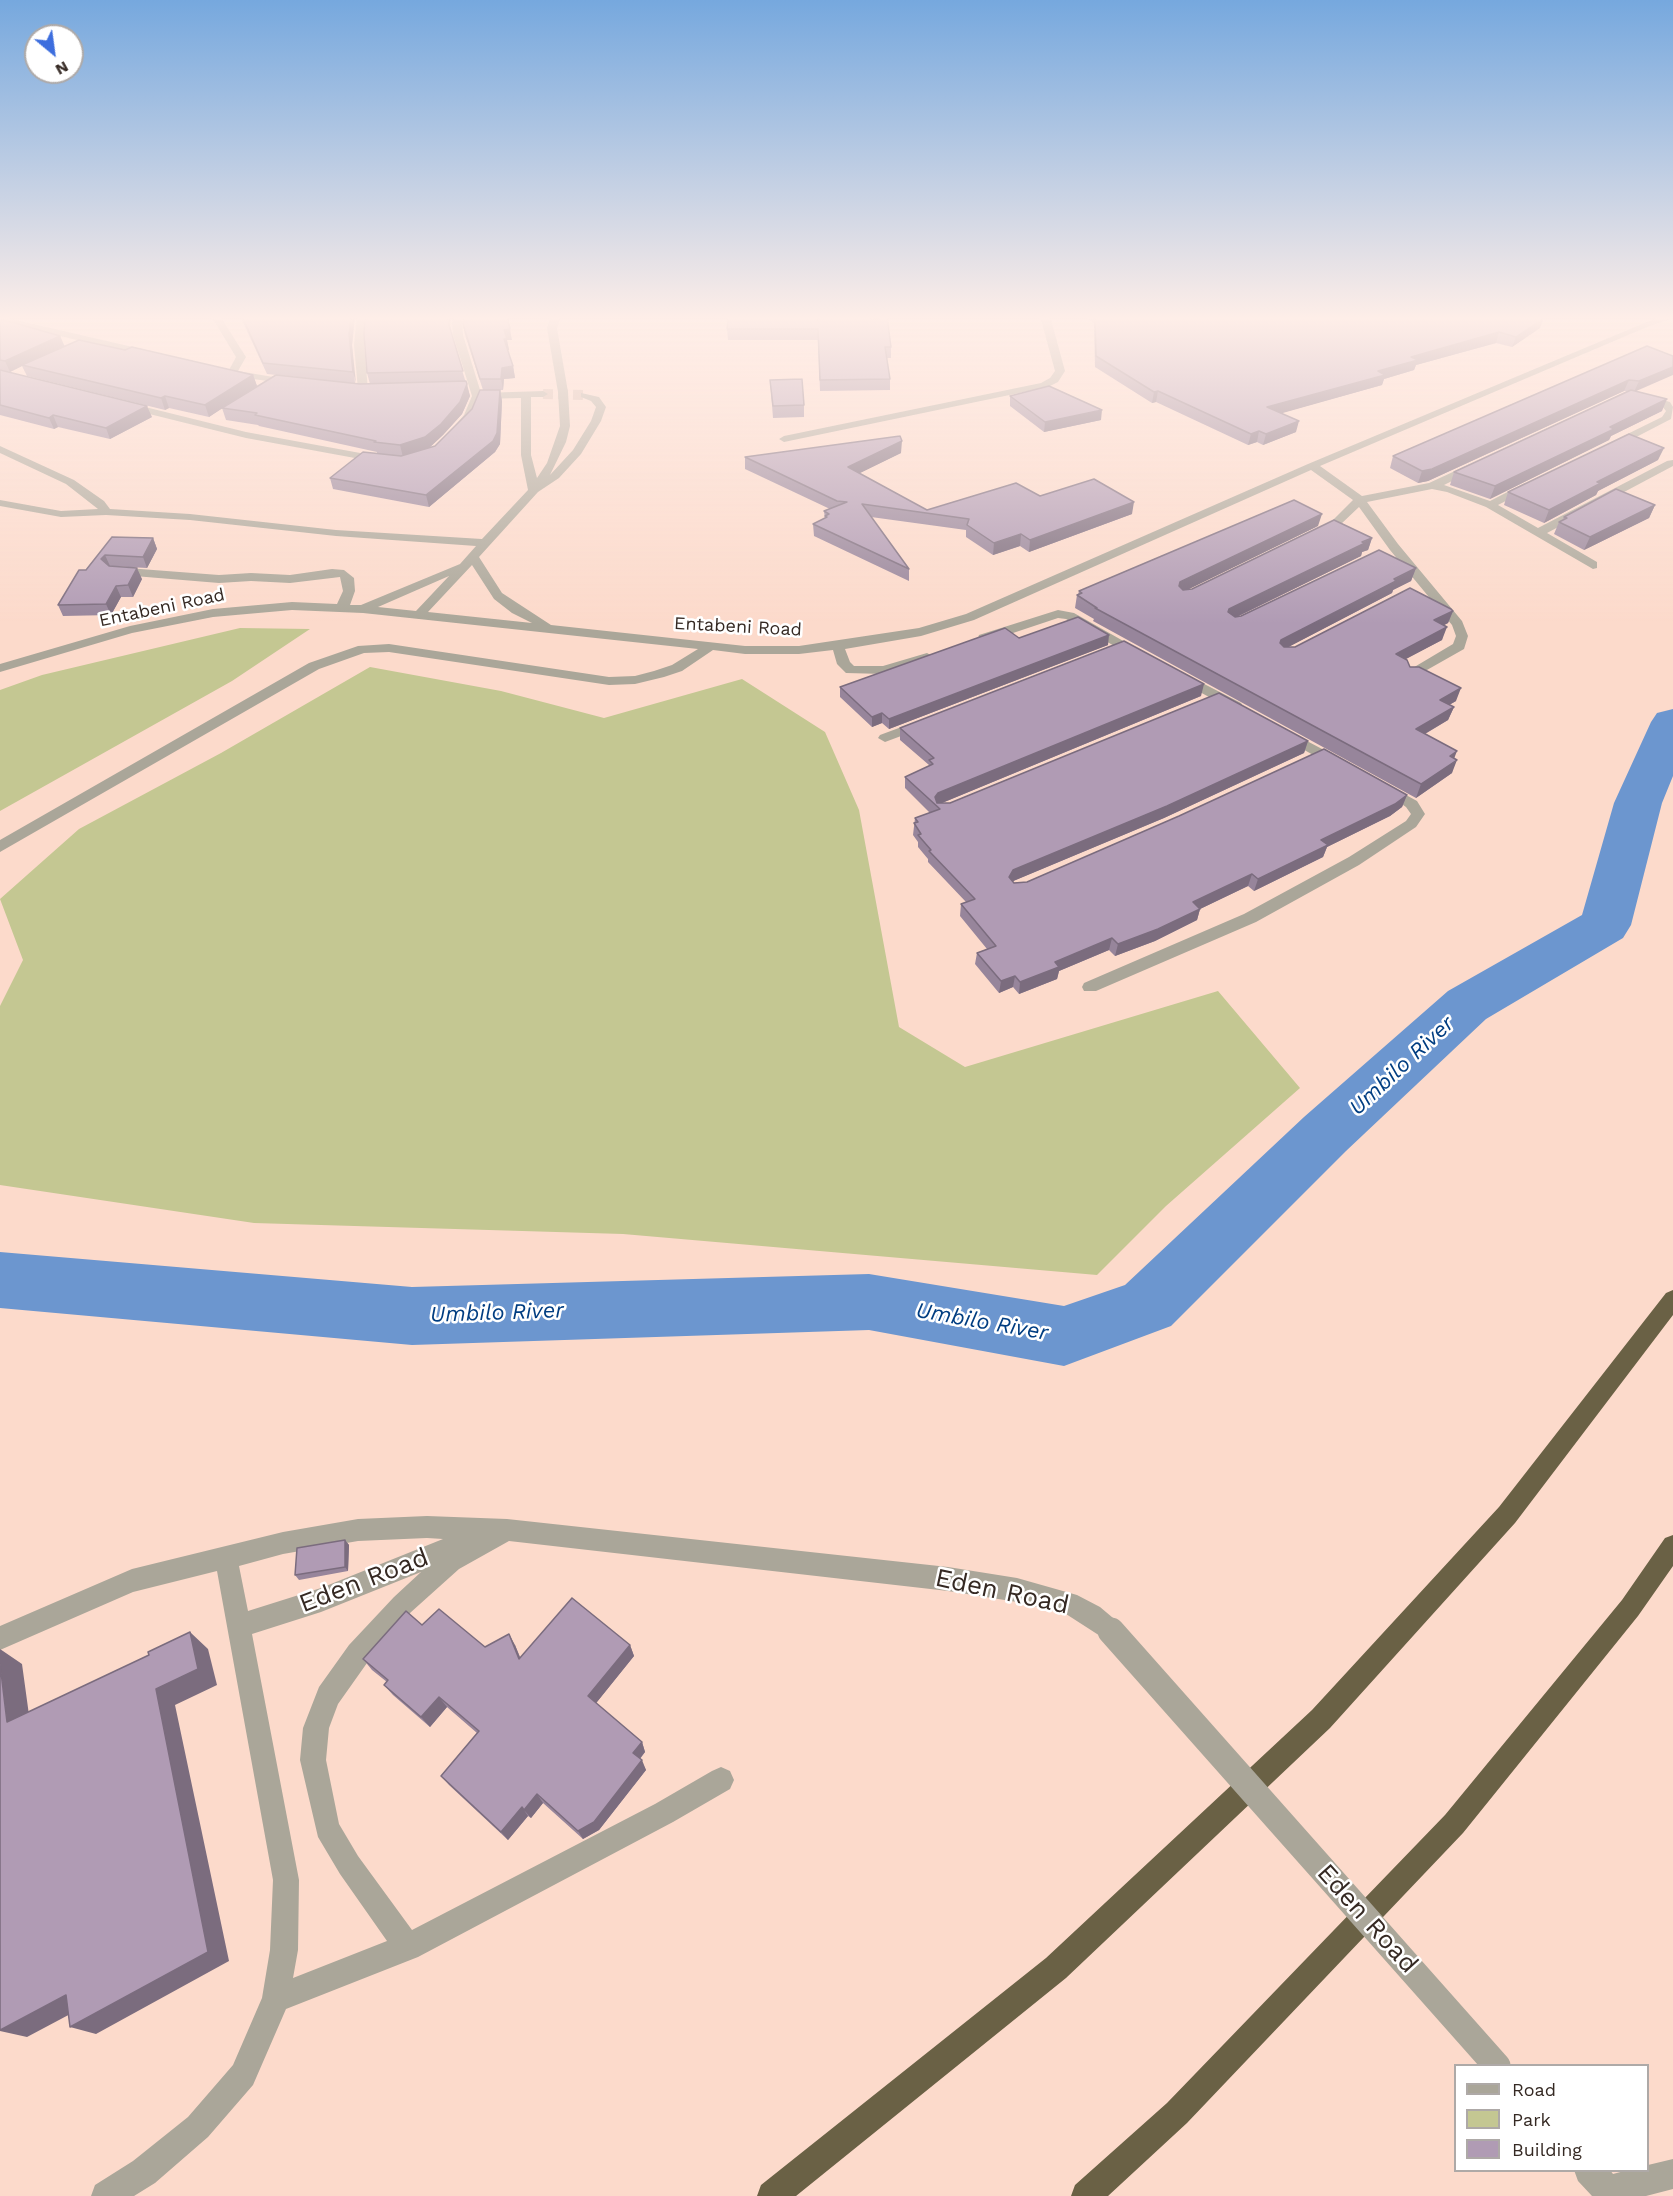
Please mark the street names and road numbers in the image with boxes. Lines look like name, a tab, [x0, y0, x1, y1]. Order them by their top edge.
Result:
street label: Entabeni Road	[97, 584, 227, 632]
street label: Entabeni Road	[674, 613, 802, 641]
street label: Eden Road	[295, 1542, 433, 1620]
street label: Eden Road	[932, 1563, 1072, 1621]
street label: Eden Road	[1310, 1858, 1424, 1980]

